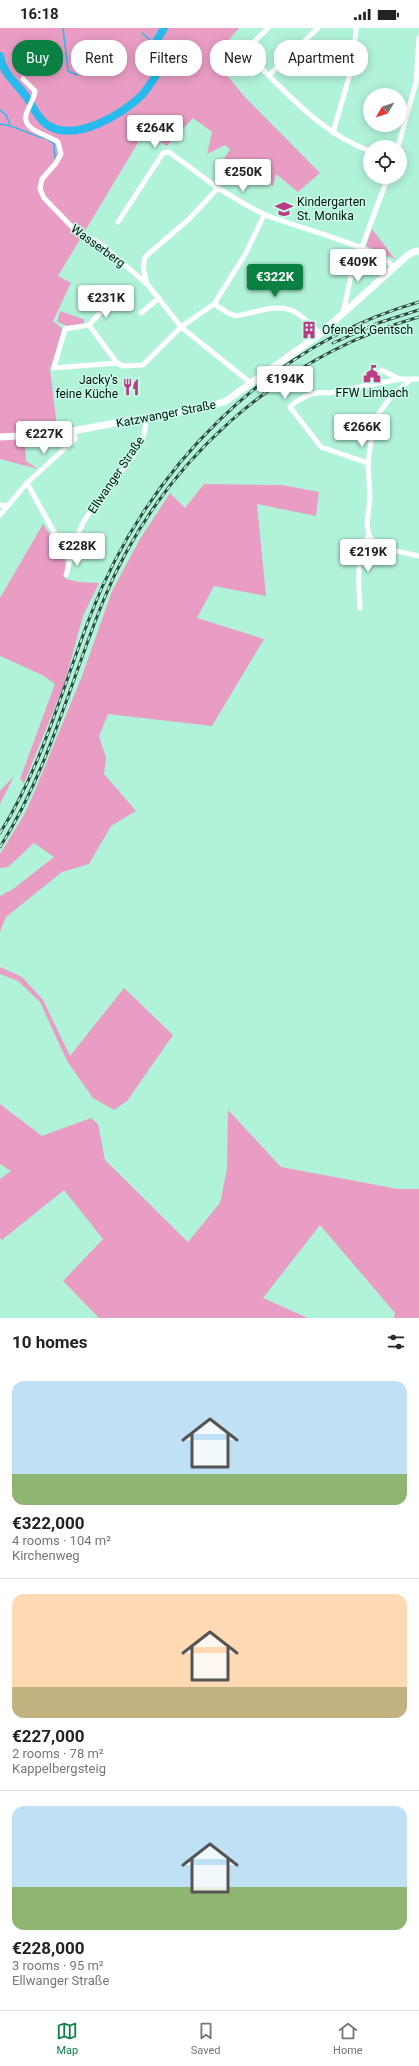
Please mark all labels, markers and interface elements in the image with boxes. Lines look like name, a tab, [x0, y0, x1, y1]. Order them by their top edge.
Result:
text: 16:18	[20, 5, 59, 23]
chip: Buy	[12, 40, 63, 76]
chip: Rent	[71, 40, 127, 76]
chip: Filters	[135, 40, 202, 76]
chip: New	[210, 40, 266, 76]
chip: Apartment	[274, 40, 368, 76]
north arrow	[363, 88, 407, 132]
map controls	[363, 88, 407, 184]
pin: €264K	[127, 115, 183, 149]
text: €264K	[136, 120, 174, 135]
button: locate	[363, 140, 407, 184]
pin: €250K	[215, 159, 271, 193]
text: €250K	[224, 164, 262, 179]
place label: Kindergarten St. Monika	[297, 195, 366, 223]
school or university icon: Kindergarten St. Monika	[274, 199, 294, 219]
street label: Wasserberg	[68, 222, 128, 270]
pin: €409K	[330, 249, 386, 283]
text: €409K	[339, 254, 377, 269]
pin: €322K	[247, 264, 303, 298]
text: €322K	[256, 269, 294, 284]
pin: €231K	[78, 285, 134, 319]
text: €231K	[87, 290, 125, 305]
building icon: Ofeneck Gentsch	[299, 320, 319, 340]
place label: Ofeneck Gentsch	[322, 323, 413, 337]
public building icon: FFW Limbach	[362, 364, 382, 384]
pin: €194K	[257, 366, 313, 400]
text: €194K	[266, 371, 304, 386]
place label: Jacky's feine Küche	[55, 373, 118, 401]
restaurant icon: Jacky's feine Küche	[121, 377, 141, 397]
place label: FFW Limbach	[336, 386, 408, 400]
street label: Katzwanger Straße	[115, 397, 217, 431]
pin: €266K	[334, 414, 390, 448]
text: €266K	[343, 419, 381, 434]
pin: €227K	[16, 421, 72, 455]
text: €227K	[25, 426, 63, 441]
street label: Ellwanger Straße	[85, 434, 147, 516]
pin: €228K	[49, 533, 105, 567]
text: €228K	[58, 538, 96, 553]
pin: €219K	[340, 539, 396, 573]
text: €219K	[349, 544, 387, 559]
icon: filters	[385, 1331, 407, 1353]
text: 10 homes	[12, 1332, 88, 1352]
icon: home	[174, 1407, 246, 1479]
text: €322,000	[12, 1513, 84, 1533]
text: 4 rooms · 104 m²	[12, 1533, 111, 1548]
text: Kirchenweg	[12, 1548, 80, 1563]
icon: home	[174, 1620, 246, 1692]
text: €227,000	[12, 1726, 84, 1746]
text: 2 rooms · 78 m²	[12, 1746, 104, 1761]
text: Kappelbergsteig	[12, 1761, 106, 1776]
icon: home	[174, 1832, 246, 1904]
text: €228,000	[12, 1938, 84, 1958]
text: 3 rooms · 95 m²	[12, 1958, 104, 1973]
text: Ellwanger Straße	[12, 1973, 109, 1988]
tab: Map	[56, 2020, 78, 2057]
tab: Saved	[191, 2020, 221, 2057]
tab: Home	[333, 2020, 363, 2057]

